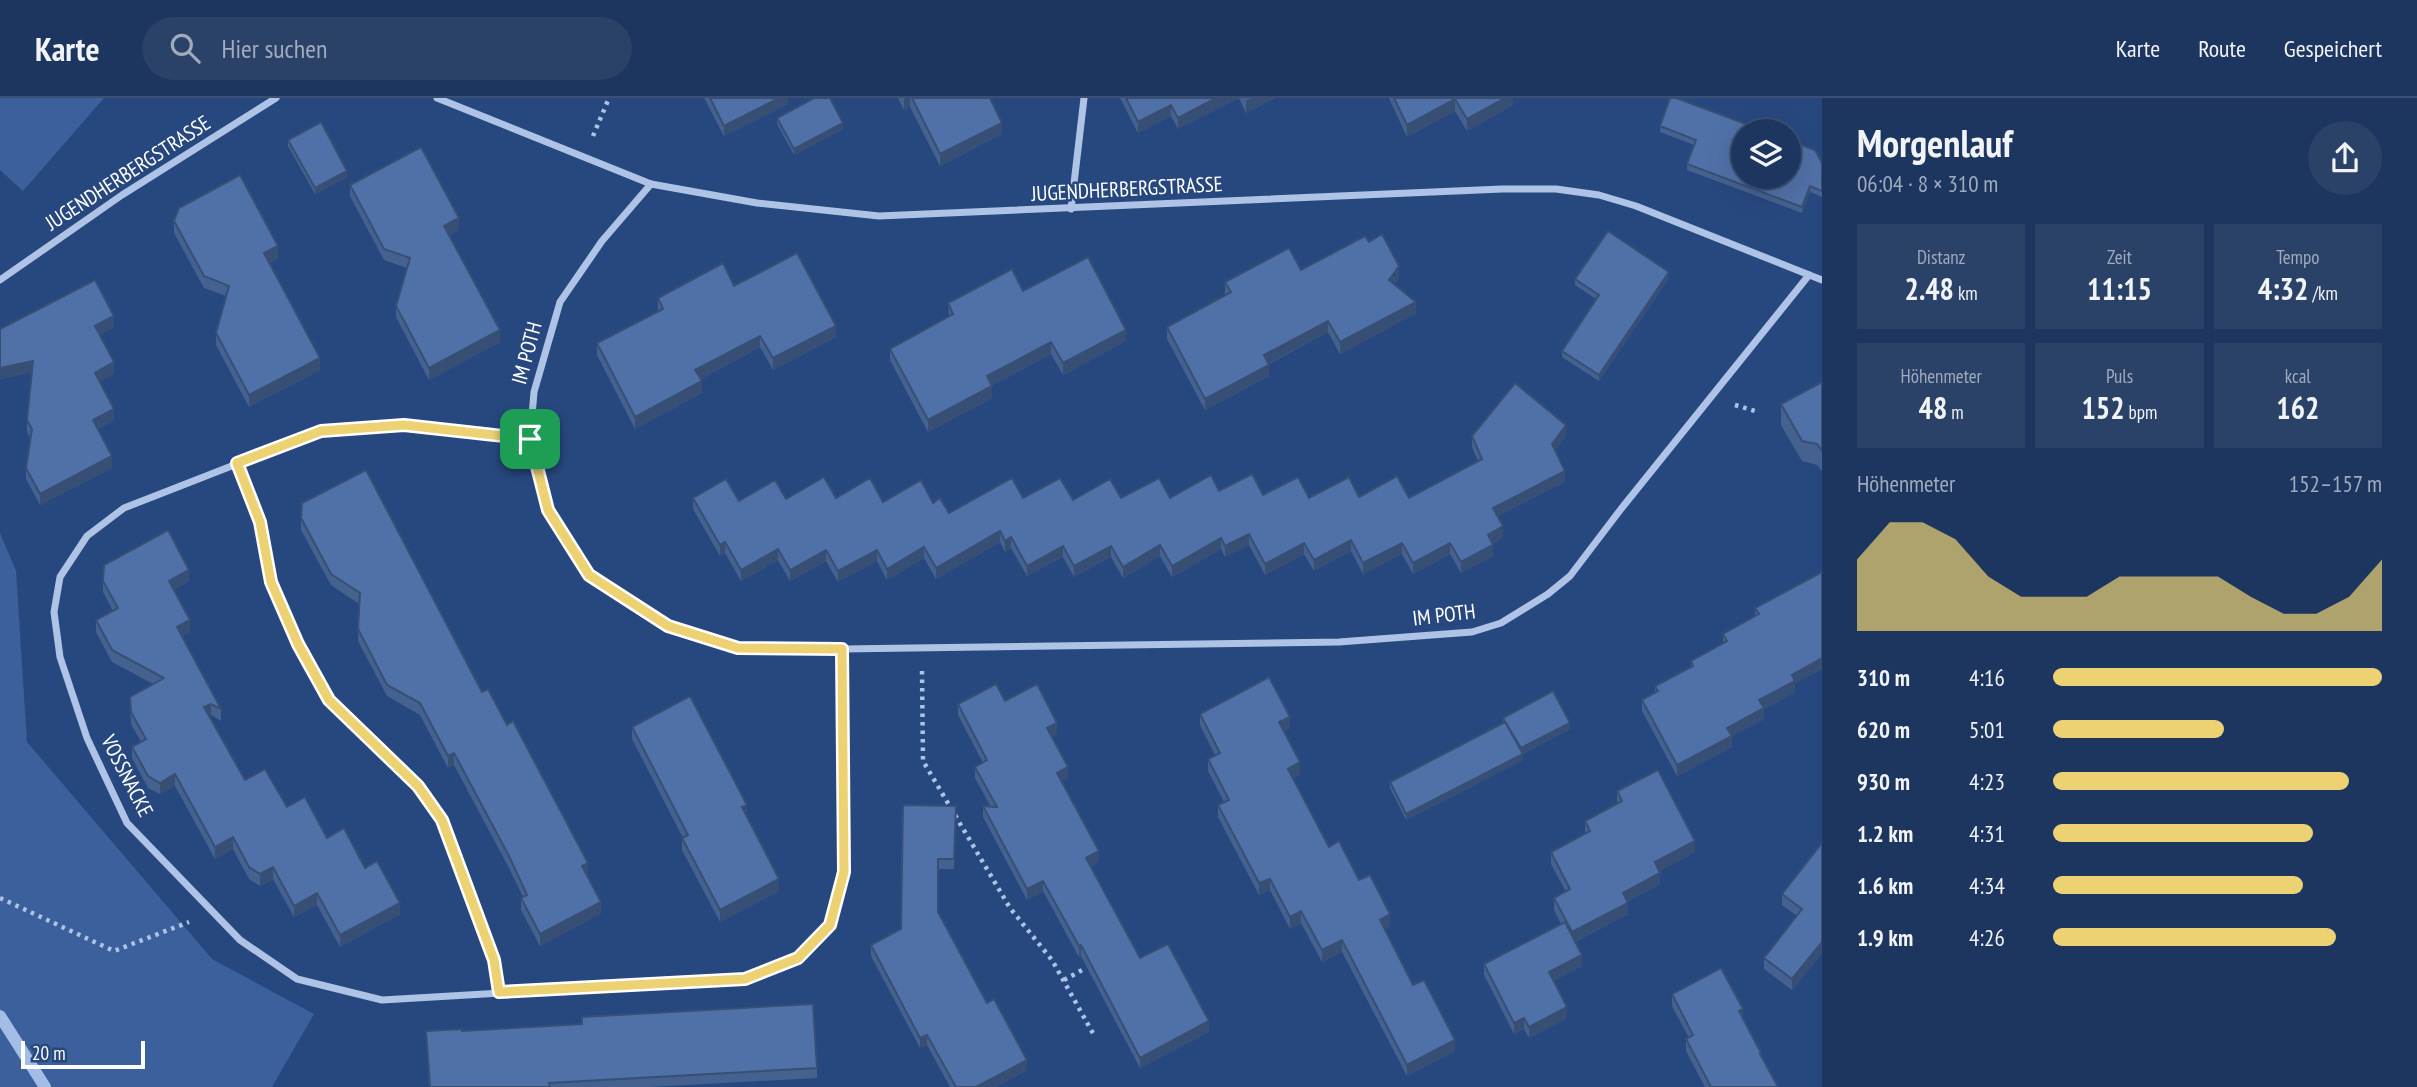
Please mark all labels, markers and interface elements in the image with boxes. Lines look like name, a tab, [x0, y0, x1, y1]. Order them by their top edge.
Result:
search box	[142, 17, 632, 80]
text: Karte	[35, 27, 100, 70]
icon: search	[166, 29, 204, 67]
text: Hier suchen	[222, 32, 327, 65]
text: Karte	[2116, 33, 2160, 64]
text: Route	[2198, 33, 2246, 64]
text: Gespeichert	[2284, 33, 2382, 64]
street label: JUGENDHERBERGSTRASSE	[39, 109, 215, 237]
text: Morgenlauf	[1857, 118, 2012, 167]
map controls	[1731, 119, 1801, 189]
button: layers	[1731, 119, 1801, 189]
button: share	[2308, 121, 2382, 195]
text: 06:04 · 8 × 310 m	[1857, 169, 1998, 198]
street label: JUGENDHERBERGSTRASSE	[1030, 170, 1223, 207]
text: Distanz	[1917, 245, 1965, 269]
text: Zeit	[2107, 245, 2132, 269]
text: Tempo	[2276, 245, 2319, 269]
text: 2.48	[1905, 269, 1954, 308]
text: 11:15	[2087, 269, 2152, 308]
text: 4:32	[2258, 269, 2308, 308]
text: km	[1954, 281, 1978, 305]
text: /km	[2308, 281, 2338, 305]
street label: IM POTH	[505, 319, 548, 387]
text: Höhenmeter	[1901, 364, 1982, 388]
text: Puls	[2106, 364, 2133, 388]
text: kcal	[2285, 364, 2311, 388]
text: 48	[1919, 388, 1947, 427]
text: 152	[2082, 388, 2125, 427]
text: 162	[2276, 388, 2319, 427]
text: m	[1947, 400, 1964, 424]
text: bpm	[2125, 400, 2157, 424]
pin	[500, 409, 560, 469]
icon: arrive	[511, 420, 549, 458]
text: Höhenmeter	[1857, 469, 1955, 498]
text: 152–157 m	[2289, 469, 2382, 498]
street label: IM POTH	[1411, 597, 1477, 632]
text: 310 m	[1857, 663, 1910, 692]
text: 4:16	[1969, 663, 2005, 692]
text: 620 m	[1857, 715, 1910, 744]
text: 5:01	[1969, 715, 2005, 744]
street label: VOSSNACKE	[95, 729, 160, 821]
text: 930 m	[1857, 767, 1910, 796]
text: 4:23	[1969, 767, 2005, 796]
text: 1.2 km	[1857, 819, 1913, 848]
text: 4:31	[1969, 819, 2005, 848]
text: 1.6 km	[1857, 871, 1913, 900]
text: 4:34	[1969, 871, 2005, 900]
text: 1.9 km	[1857, 923, 1913, 952]
text: 4:26	[1969, 923, 2005, 952]
scale bar	[21, 1038, 145, 1070]
text: 20 m	[32, 1041, 66, 1065]

